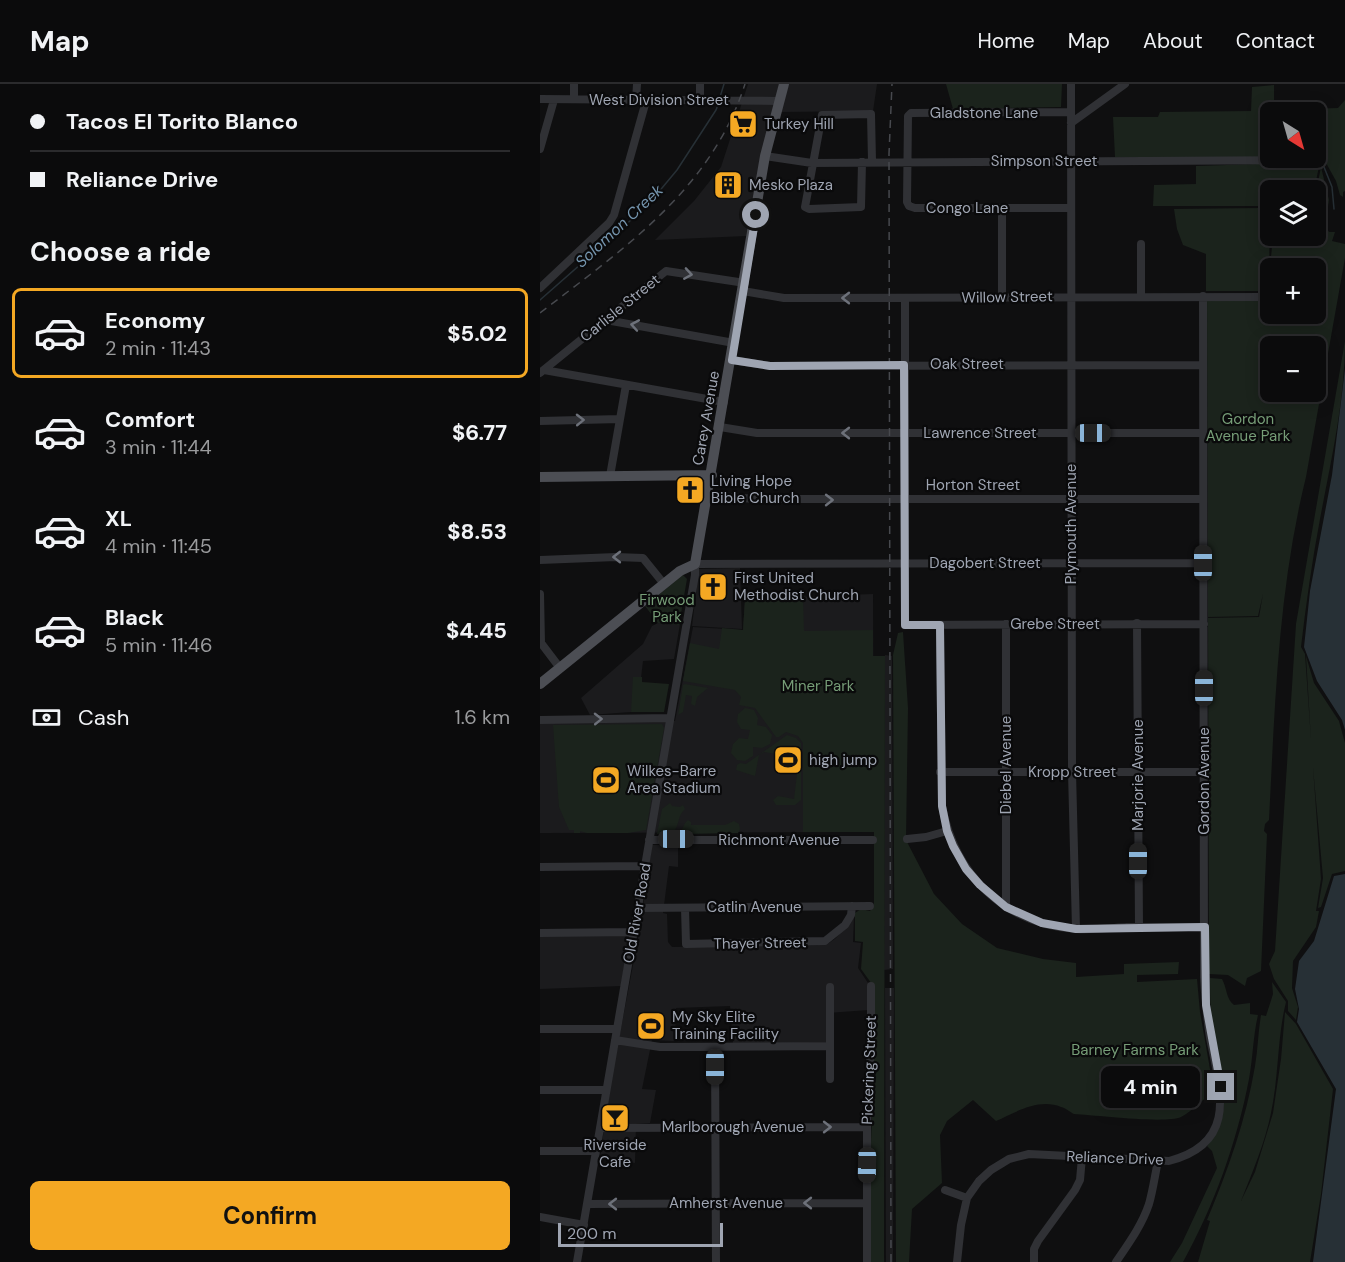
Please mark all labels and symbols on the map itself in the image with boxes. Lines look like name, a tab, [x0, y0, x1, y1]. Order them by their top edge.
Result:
street label: West Division Street	[589, 90, 729, 110]
north arrow	[1260, 102, 1326, 168]
street label: Gladstone Lane	[930, 103, 1038, 123]
supermarket icon: Turkey Hill	[727, 108, 759, 140]
place label: Turkey Hill	[764, 114, 834, 134]
street label: Simpson Street	[991, 151, 1097, 171]
building icon: Mesko Plaza	[712, 169, 744, 201]
place label: Mesko Plaza	[749, 175, 833, 195]
water label: Solomon Creek	[571, 179, 668, 272]
street label: Congo Lane	[926, 198, 1008, 218]
route start	[742, 201, 769, 228]
one-way arrow	[683, 267, 692, 279]
street label: Carlisle Street	[576, 270, 664, 346]
street label: Willow Street	[961, 286, 1053, 308]
one-way arrow	[842, 292, 851, 304]
one-way arrow	[631, 319, 641, 332]
street label: Oak Street	[930, 354, 1004, 374]
street label: Carey Avenue	[688, 369, 724, 467]
park label: Gordon Avenue Park	[1206, 409, 1291, 446]
one-way arrow	[575, 414, 584, 427]
street label: Lawrence Street	[923, 423, 1037, 443]
car	[1075, 424, 1111, 442]
one-way arrow	[841, 426, 850, 439]
street label: Plymouth Avenue	[1061, 464, 1081, 584]
place label: Living Hope Bible Church	[711, 471, 799, 508]
church icon: Living Hope Bible Church	[674, 474, 706, 506]
street label: Horton Street	[926, 475, 1020, 495]
one-way arrow	[824, 494, 833, 506]
car	[1194, 545, 1212, 581]
one-way arrow	[613, 551, 622, 563]
street label: Dagobert Street	[929, 553, 1041, 573]
place label: First United Methodist Church	[734, 568, 859, 605]
church icon: First United Methodist Church	[697, 571, 729, 603]
park label: Firwood Park	[639, 590, 695, 627]
street label: Grebe Street	[1010, 614, 1100, 634]
car	[1195, 670, 1213, 706]
park label: Miner Park	[782, 676, 855, 696]
one-way arrow	[594, 713, 603, 725]
street label: Diebel Avenue	[996, 716, 1016, 814]
street label: Marjorie Avenue	[1128, 719, 1148, 831]
street label: Gordon Avenue	[1194, 727, 1214, 835]
sports icon: high jump	[772, 744, 804, 776]
place label: high jump	[809, 750, 877, 770]
place label: Wilkes-Barre Area Stadium	[627, 761, 721, 798]
street label: Kropp Street	[1028, 762, 1116, 782]
sports icon: Wilkes-Barre Area Stadium	[590, 764, 622, 796]
car	[658, 830, 694, 848]
street label: Richmont Avenue	[718, 830, 840, 850]
car	[1129, 843, 1147, 879]
street label: Old River Road	[618, 861, 656, 965]
street label: Catlin Avenue	[706, 897, 802, 917]
street label: Thayer Street	[713, 932, 807, 954]
place label: My Sky Elite Training Facility	[672, 1007, 780, 1044]
sports icon: My Sky Elite Training Facility	[635, 1010, 667, 1042]
street label: Pickering Street	[857, 1015, 881, 1125]
park label: Barney Farms Park	[1071, 1040, 1199, 1060]
car	[706, 1049, 724, 1085]
callout: 4 min	[1101, 1066, 1200, 1108]
route end	[1207, 1073, 1234, 1100]
bar icon: Riverside Cafe	[599, 1102, 631, 1134]
street label: Marlborough Avenue	[662, 1117, 804, 1137]
one-way arrow	[822, 1121, 831, 1133]
place label: Riverside Cafe	[583, 1135, 647, 1172]
street label: Reliance Drive	[1066, 1146, 1164, 1170]
car	[858, 1147, 876, 1183]
street label: Amherst Avenue	[669, 1193, 783, 1213]
one-way arrow	[803, 1197, 812, 1209]
one-way arrow	[608, 1198, 617, 1210]
scale bar	[558, 1220, 723, 1248]

